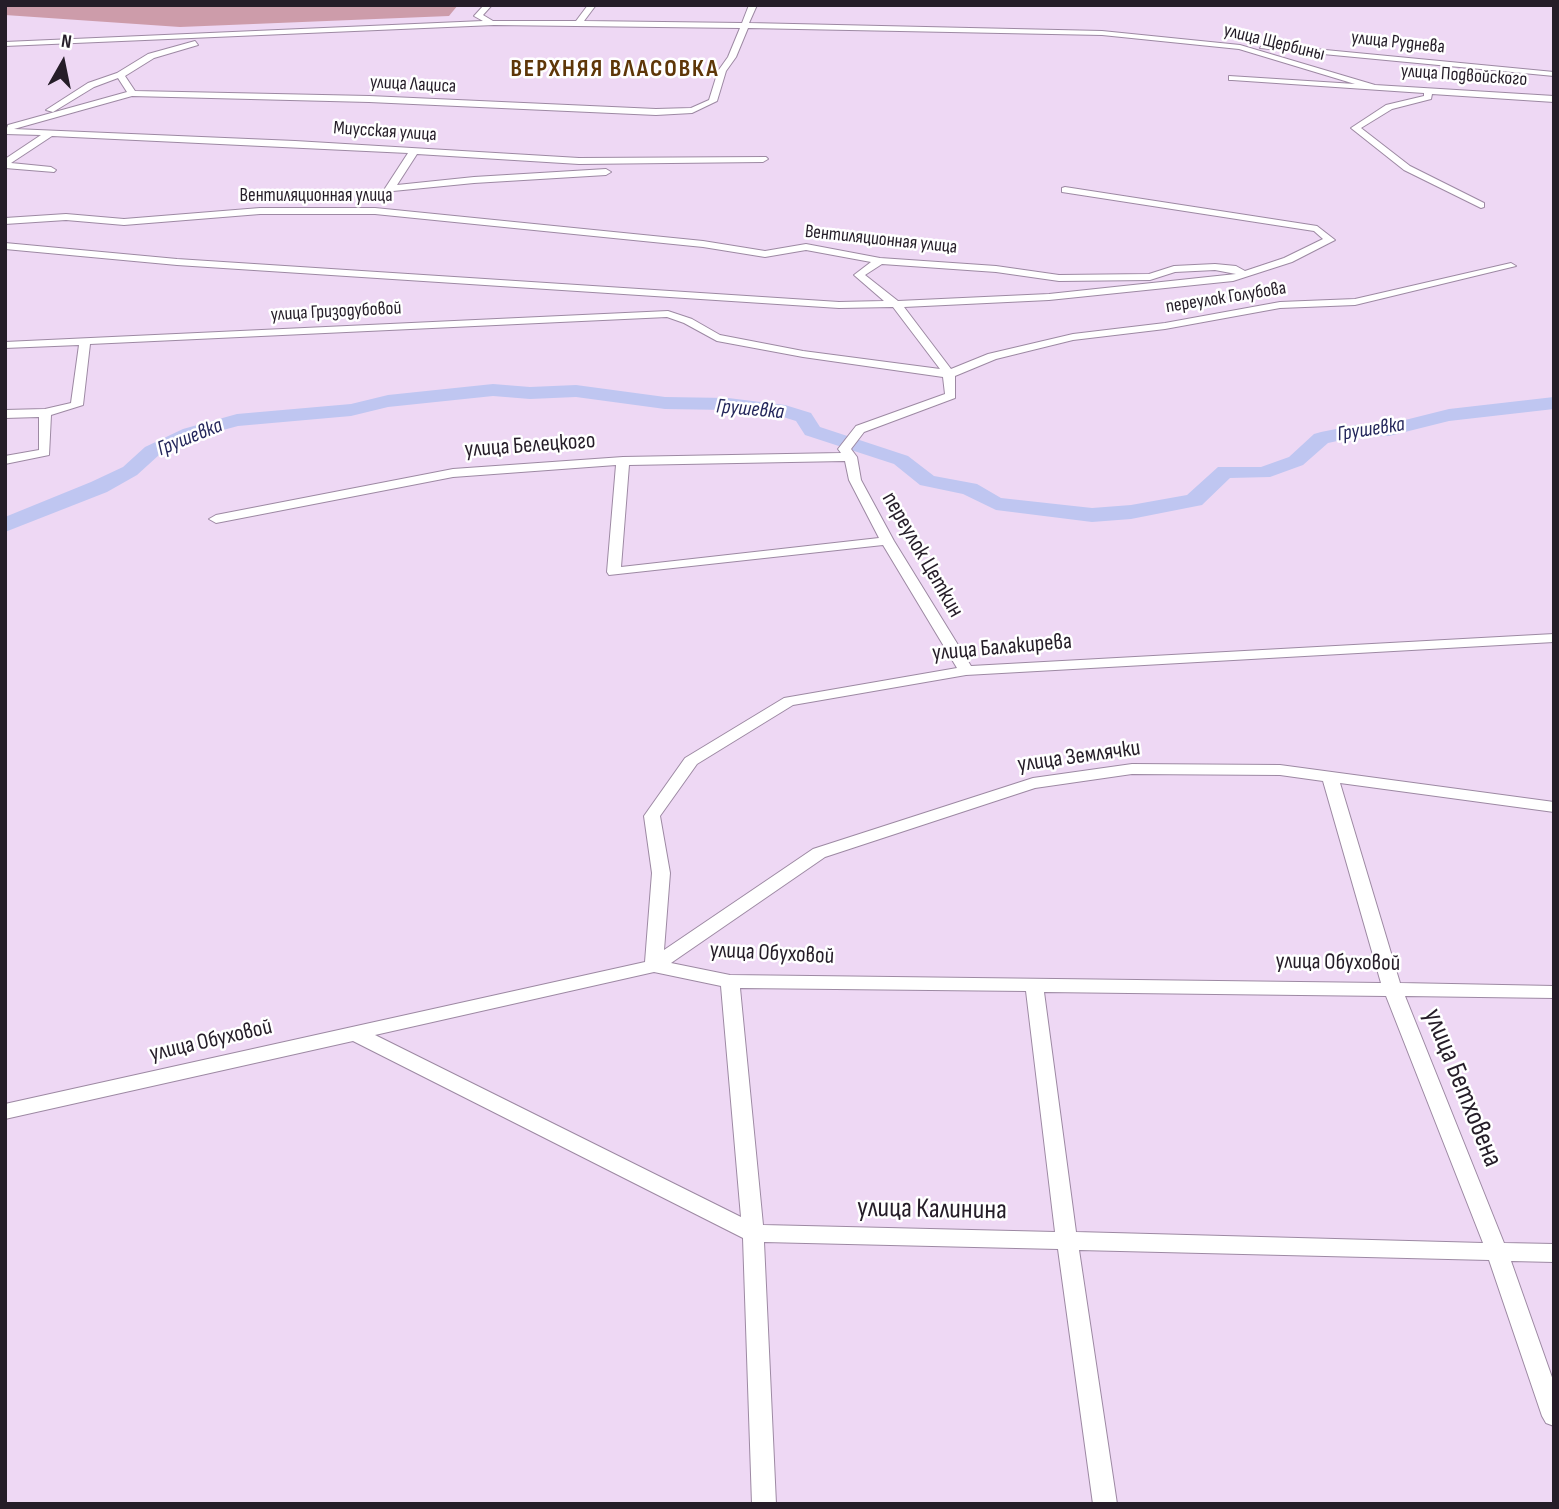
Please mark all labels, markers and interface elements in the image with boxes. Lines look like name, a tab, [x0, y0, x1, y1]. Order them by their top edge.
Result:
street label: улица Щербины	[1221, 19, 1327, 67]
street label: улица Руднева	[1350, 27, 1446, 59]
north arrow	[28, 28, 98, 98]
text: N	[60, 30, 73, 54]
district label: ВЕРХНЯЯ ВЛАСОВКА	[512, 56, 718, 84]
street label: улица Подвойского	[1400, 60, 1528, 92]
street label: улица Лациса	[369, 71, 457, 99]
street label: Миусская улица	[333, 117, 437, 147]
street label: Вентиляционная улица	[240, 185, 392, 207]
street label: Вентиляционная улица	[804, 221, 958, 259]
street label: переулок Голубова	[1164, 277, 1288, 319]
street label: улица Гризодубовой	[270, 297, 402, 327]
water label: Грушевка	[715, 394, 785, 426]
water label: Грушевка	[1335, 412, 1407, 448]
water label: Грушевка	[154, 414, 226, 462]
street label: улица Белецкого	[464, 428, 596, 464]
street label: переулок Цеткин	[875, 487, 969, 623]
street label: улица Балакирева	[931, 628, 1073, 668]
street label: улица Землячки	[1016, 735, 1142, 779]
street label: улица Обуховой	[709, 937, 835, 971]
street label: улица Обуховой	[1275, 948, 1401, 978]
street label: улица Бетховена	[1415, 1004, 1509, 1172]
street label: улица Обуховой	[147, 1014, 275, 1068]
street label: улица Калинина	[857, 1192, 1007, 1228]

